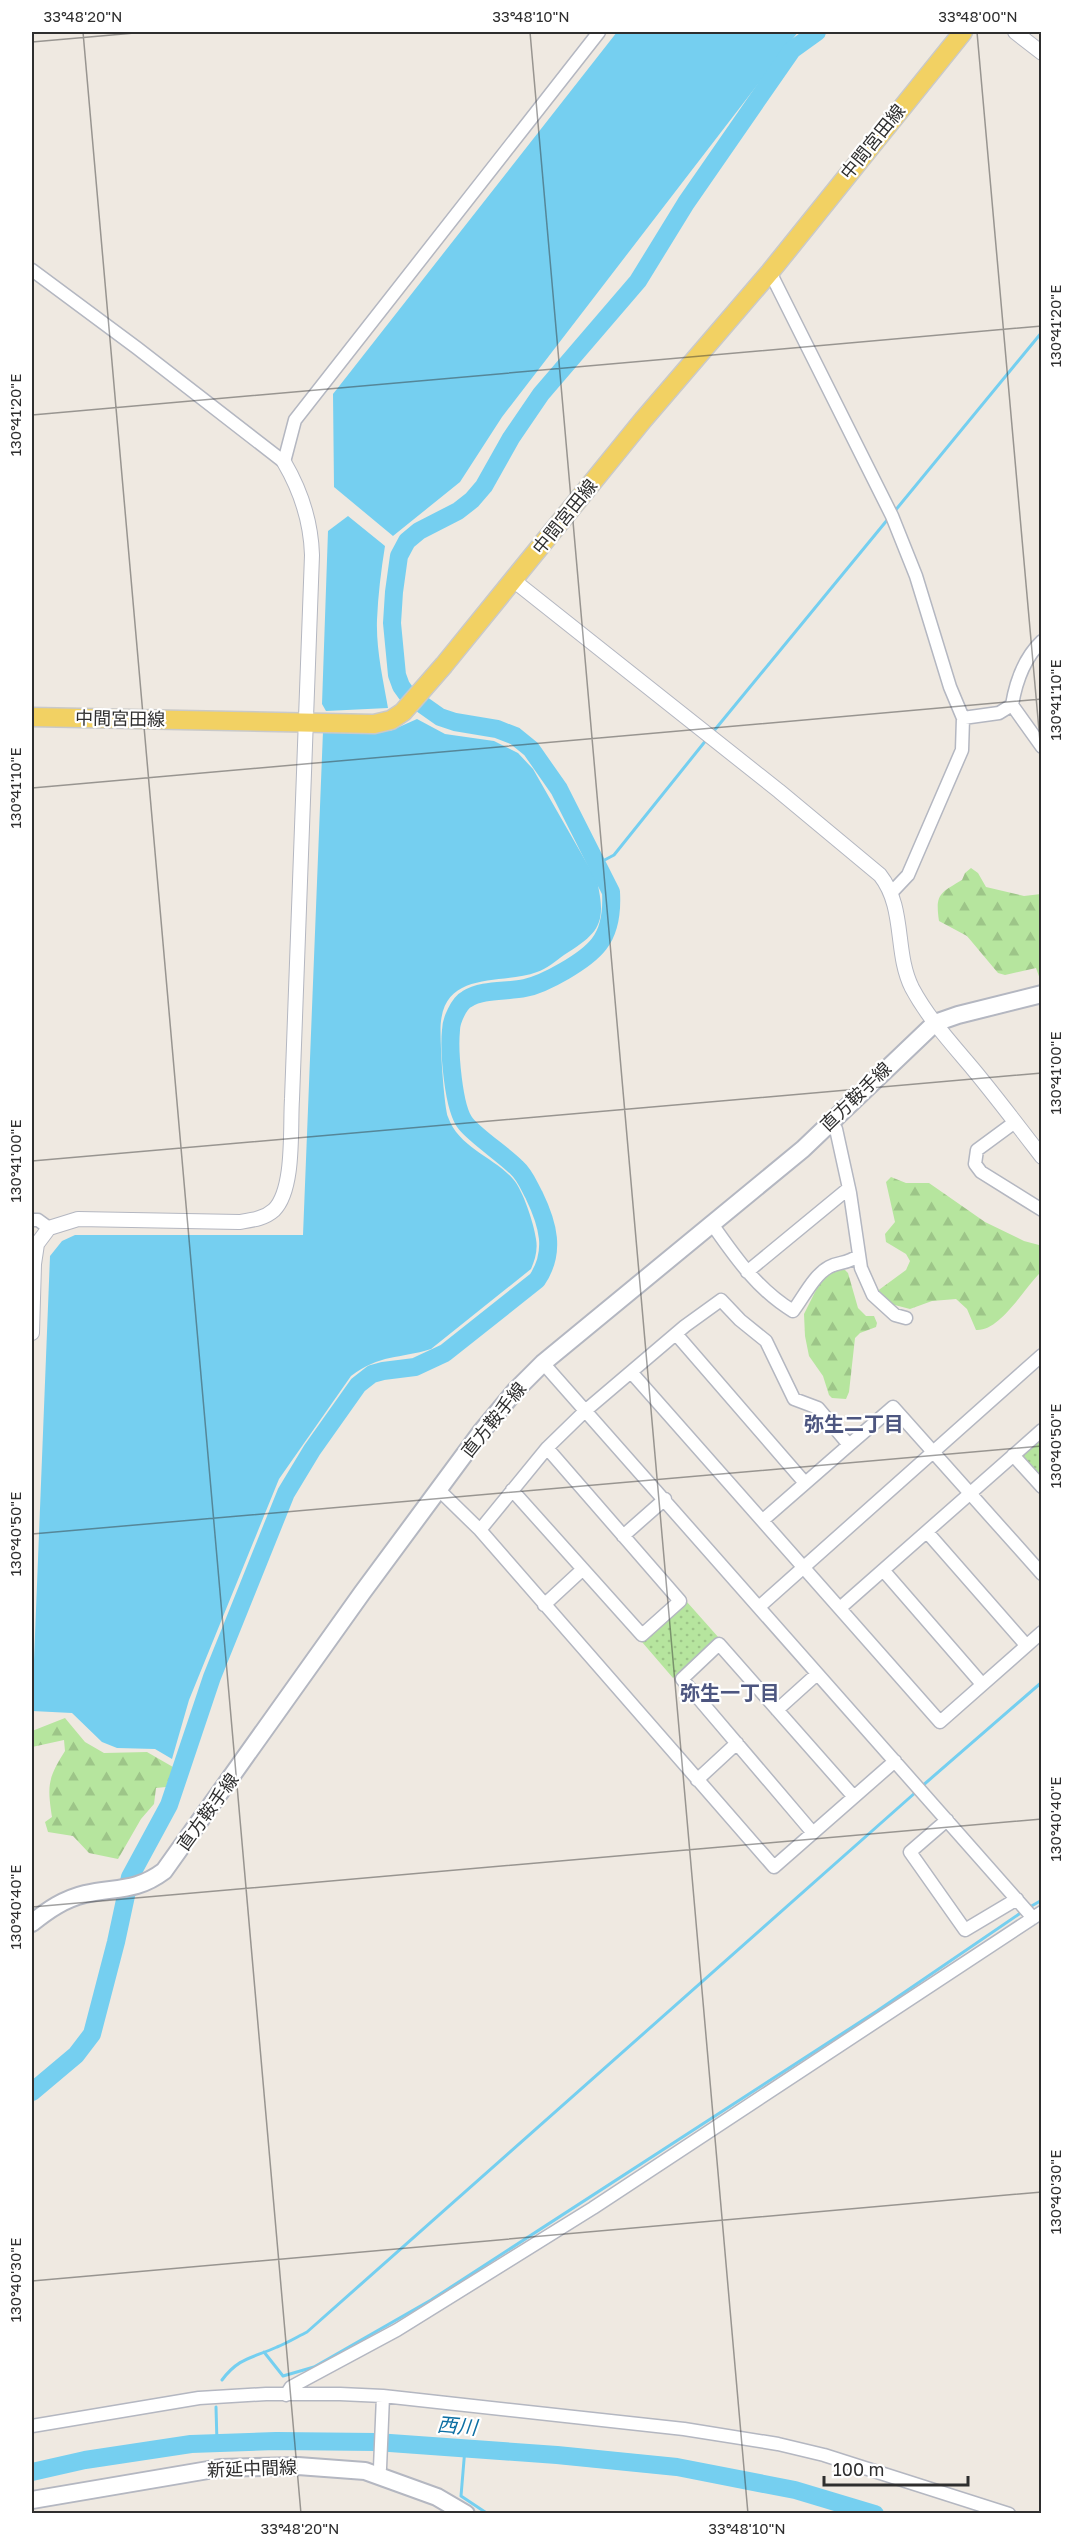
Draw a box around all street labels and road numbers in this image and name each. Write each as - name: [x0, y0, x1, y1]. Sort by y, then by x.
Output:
- street label: 中間宮田線: [835, 99, 909, 183]
- street label: 中間宮田線: [527, 474, 601, 558]
- street label: 中間宮田線: [75, 706, 165, 730]
- street label: 直方鞍手線: [815, 1057, 895, 1135]
- street label: 直方鞍手線: [456, 1377, 530, 1461]
- street label: 直方鞍手線: [172, 1769, 243, 1854]
- street label: 新延中間線: [207, 2455, 297, 2481]

